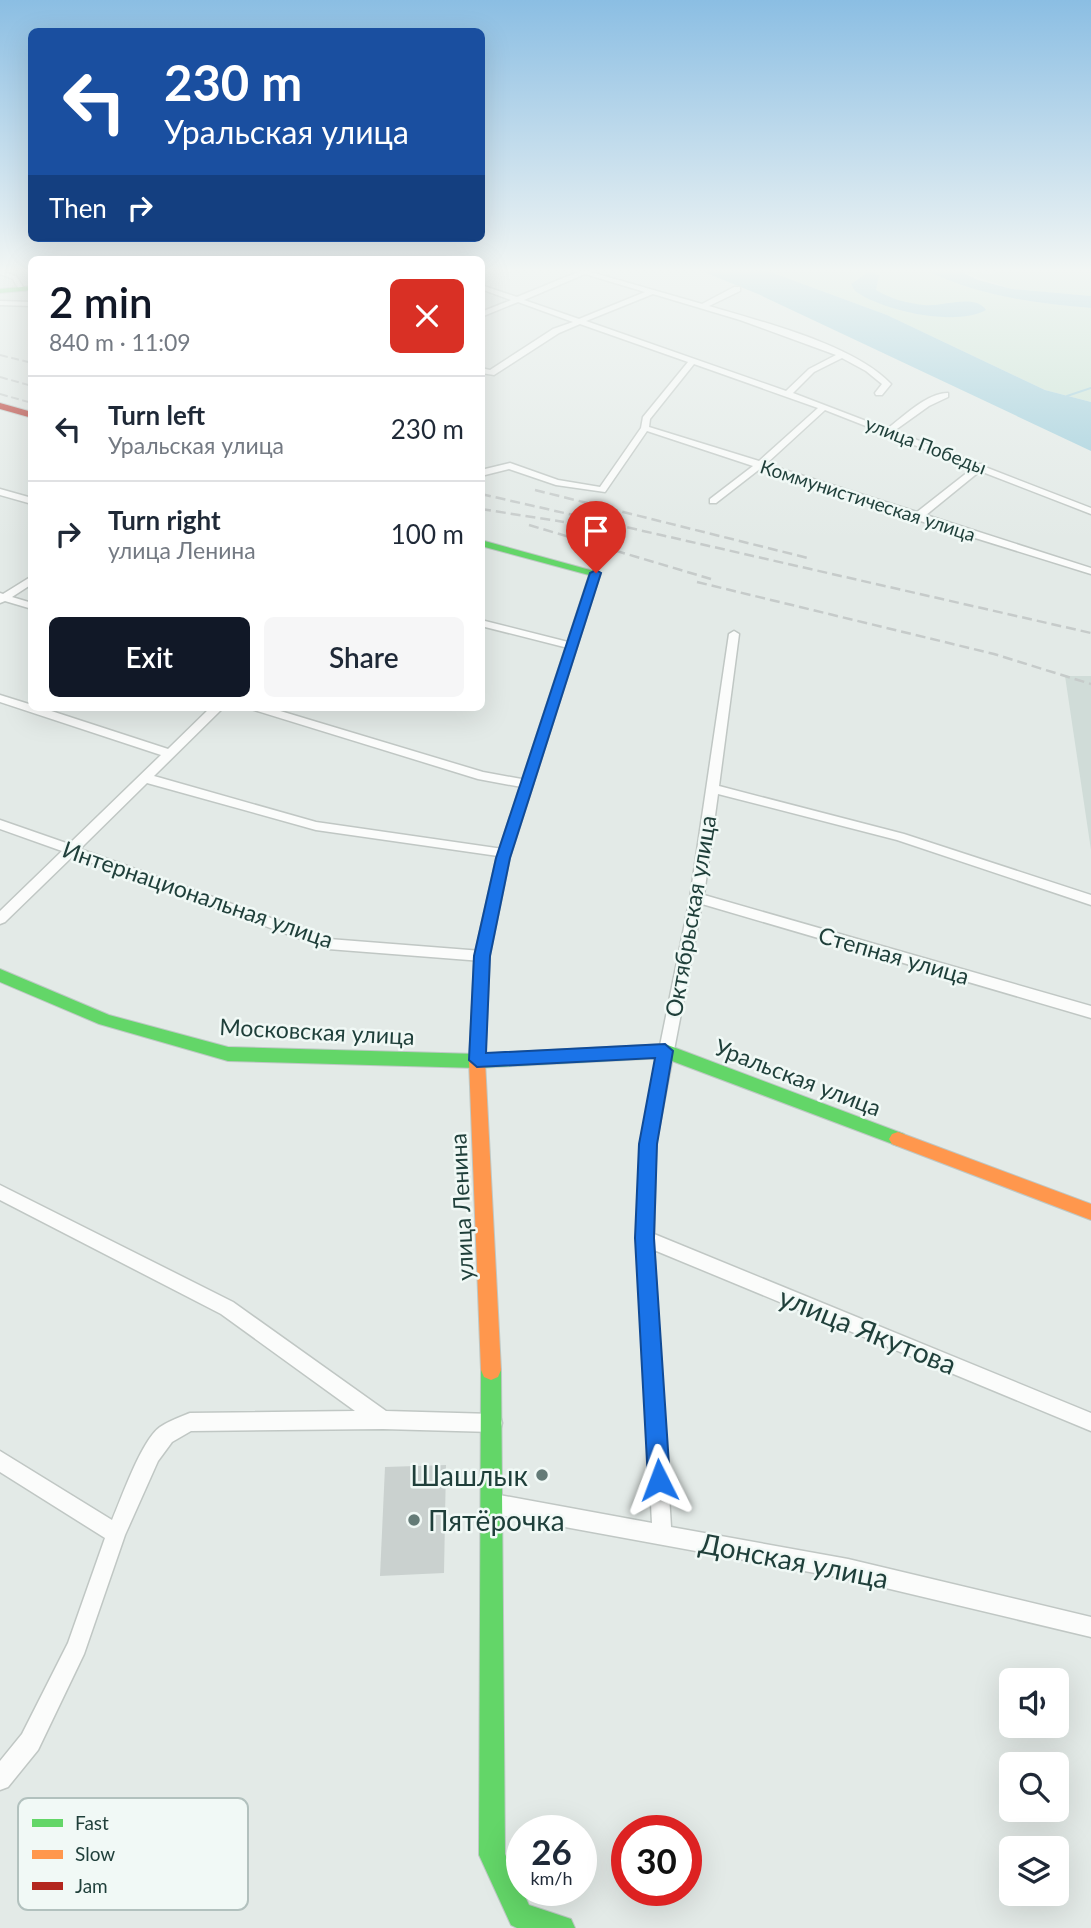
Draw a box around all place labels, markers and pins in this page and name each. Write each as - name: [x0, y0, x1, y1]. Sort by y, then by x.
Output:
- pin: [566, 501, 626, 573]
- place label: Шашлык: [410, 1458, 528, 1492]
- marker: Шашлык: [534, 1467, 550, 1483]
- place label: Пятёрочка: [428, 1503, 565, 1537]
- marker: Пятёрочка: [406, 1512, 422, 1528]

